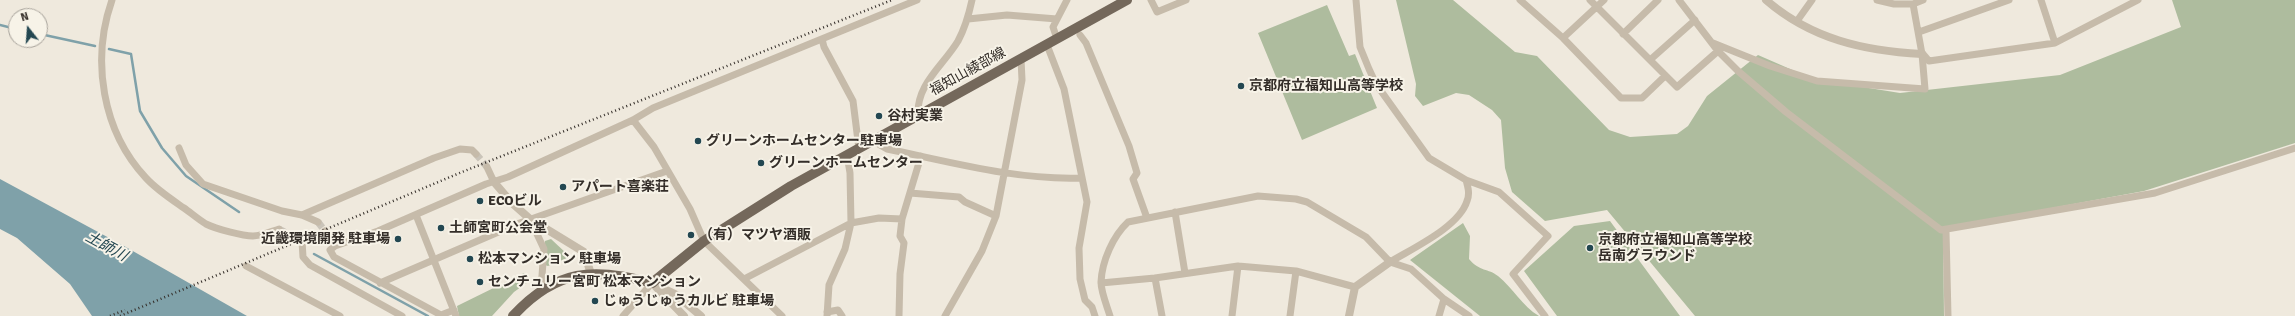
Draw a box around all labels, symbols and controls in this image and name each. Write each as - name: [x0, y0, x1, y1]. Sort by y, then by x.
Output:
- north arrow: [8, 8, 48, 48]
- text: N: [19, 10, 30, 24]
- street label: 福知山綾部線: [927, 44, 1009, 100]
- place label: 京都府立福知山高等学校: [1249, 78, 1403, 94]
- marker: 京都府立福知山高等学校: [1236, 81, 1246, 91]
- place label: 谷村実業: [887, 108, 943, 124]
- marker: 谷村実業: [874, 111, 884, 121]
- place label: グリーンホームセンター駐車場: [706, 133, 902, 149]
- marker: グリーンホームセンター駐車場: [693, 136, 703, 146]
- place label: グリーンホームセンター: [769, 155, 923, 171]
- marker: グリーンホームセンター: [756, 158, 766, 168]
- place label: アパート喜楽荘: [571, 179, 669, 195]
- marker: アパート喜楽荘: [558, 182, 568, 192]
- place label: ECOビル: [488, 193, 542, 209]
- marker: ECOビル: [475, 196, 485, 206]
- place label: 土師宮町公会堂: [449, 220, 547, 236]
- marker: 土師宮町公会堂: [436, 223, 446, 233]
- place label: （有）マツヤ酒販: [699, 227, 811, 243]
- water label: 土師川: [82, 228, 130, 266]
- marker: （有）マツヤ酒販: [686, 230, 696, 240]
- place label: 近畿環境開発 駐車場: [261, 231, 390, 247]
- place label: 京都府立福知山高等学校 岳南グラウンド: [1598, 232, 1752, 264]
- marker: 近畿環境開発 駐車場: [393, 234, 403, 244]
- marker: 京都府立福知山高等学校 岳南グラウンド: [1585, 243, 1595, 253]
- place label: 松本マンション 駐車場: [478, 251, 621, 267]
- marker: 松本マンション 駐車場: [465, 254, 475, 264]
- place label: センチュリー宮町 松本マンション: [488, 274, 701, 290]
- marker: センチュリー宮町 松本マンション: [475, 277, 485, 287]
- place label: じゅうじゅうカルビ 駐車場: [603, 293, 774, 309]
- marker: じゅうじゅうカルビ 駐車場: [590, 296, 600, 306]

